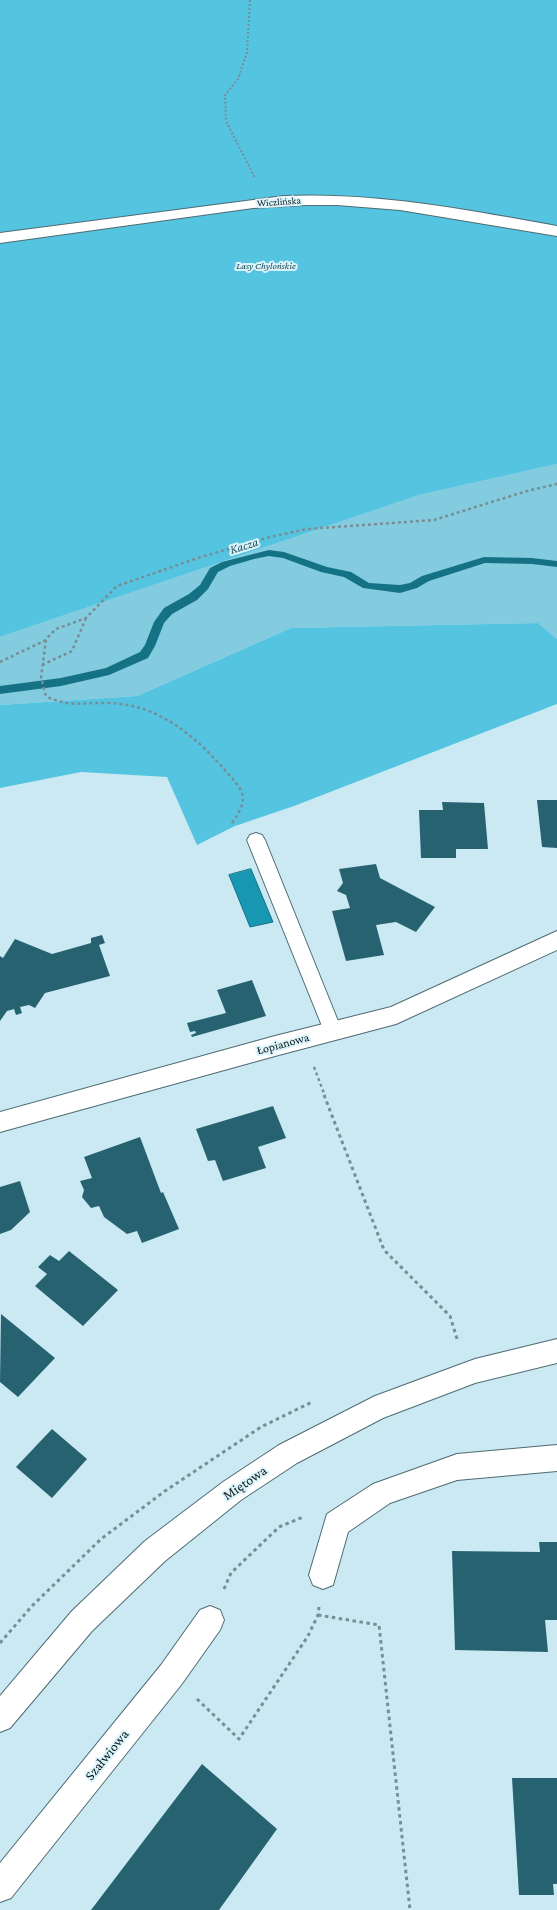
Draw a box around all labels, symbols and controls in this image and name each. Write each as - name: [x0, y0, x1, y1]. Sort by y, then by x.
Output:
- street label: Wiczlińska: [257, 194, 301, 210]
- park label: Lasy Chylońskie: [236, 260, 296, 272]
- water label: Kacza: [228, 534, 260, 558]
- street label: Łopianowa: [255, 1030, 311, 1058]
- street label: Miętowa: [220, 1462, 270, 1504]
- street label: Szałwiowa: [81, 1726, 133, 1784]

